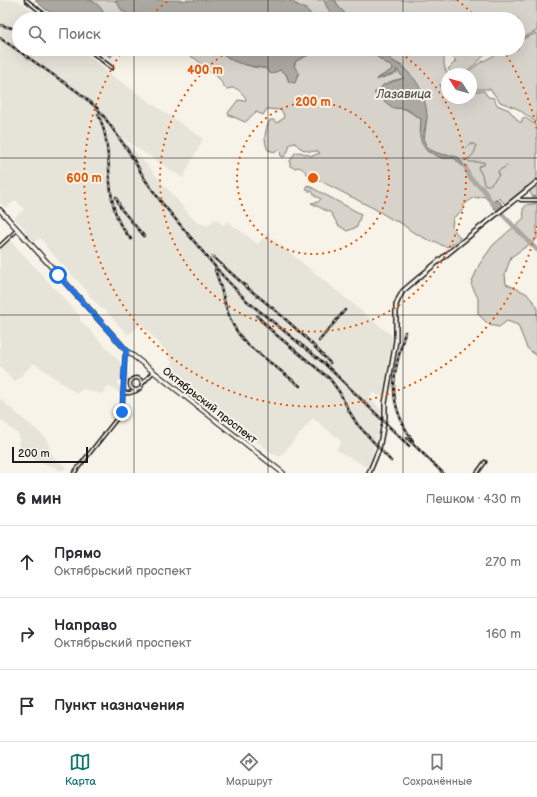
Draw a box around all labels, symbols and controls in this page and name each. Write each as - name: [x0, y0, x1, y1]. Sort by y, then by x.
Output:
- search box: [12, 12, 525, 56]
- icon: search: [26, 23, 48, 45]
- text: Поиск: [58, 25, 101, 44]
- text: 400 m: [187, 63, 223, 78]
- north arrow: [441, 68, 477, 104]
- water label: Лазавица: [376, 87, 431, 102]
- text: 200 m: [295, 95, 331, 110]
- text: 600 m: [66, 171, 102, 186]
- centre of rings: [306, 171, 320, 185]
- route start: [49, 266, 67, 284]
- street label: Октябрьский проспект: [160, 364, 260, 446]
- route end: [113, 403, 131, 421]
- scale bar: [12, 445, 88, 464]
- text: 200 m: [18, 447, 50, 460]
- text: 6 мин: [16, 489, 62, 509]
- text: Пешком · 430 m: [426, 491, 521, 507]
- text: Прямо: [54, 544, 101, 563]
- icon: ahead: [16, 551, 38, 573]
- text: 270 m: [485, 554, 521, 570]
- text: Октябрьский проспект: [54, 563, 192, 579]
- text: Направо: [54, 616, 117, 635]
- icon: right: [16, 623, 38, 645]
- text: 160 m: [486, 626, 521, 642]
- text: Октябрьский проспект: [54, 635, 192, 651]
- icon: arrive: [16, 695, 38, 717]
- text: Пункт назначения: [54, 696, 185, 715]
- tab: Карта: [65, 751, 96, 788]
- tab: Маршрут: [226, 751, 273, 788]
- tab: Сохранённые: [403, 751, 472, 788]

